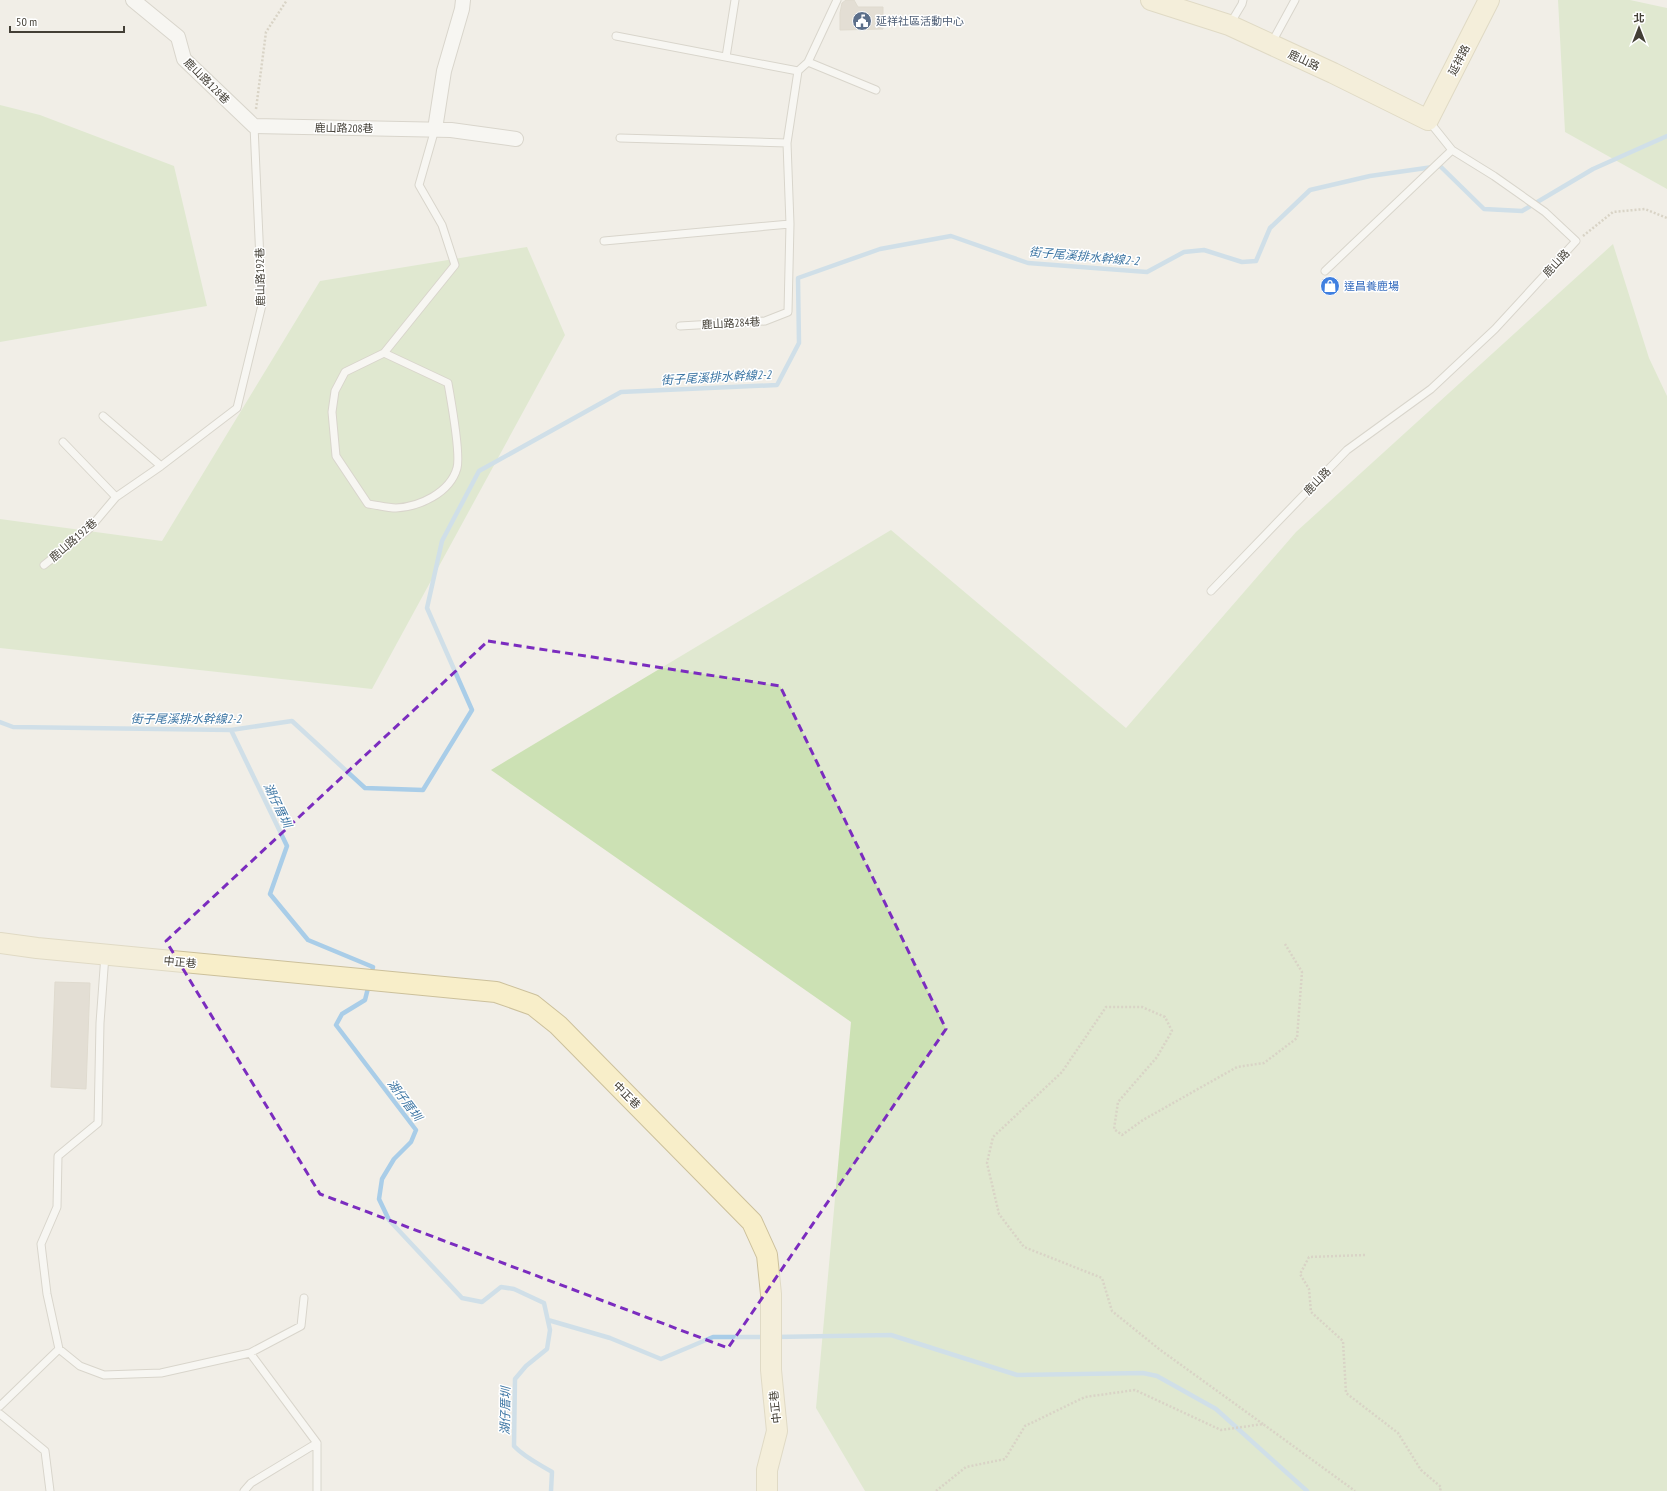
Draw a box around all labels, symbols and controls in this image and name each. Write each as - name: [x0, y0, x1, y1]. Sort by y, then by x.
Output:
- scale bar: [10, 8, 124, 34]
- north arrow: [1619, 8, 1659, 48]
- public building icon: 延祥社區活動中心: [851, 10, 873, 32]
- text: 北: [1634, 11, 1645, 25]
- text: 50 m: [16, 14, 37, 29]
- place label: 延祥社區活動中心: [876, 14, 964, 28]
- street label: 延祥路: [1445, 42, 1473, 78]
- street label: 鹿山路: [1286, 47, 1322, 73]
- street label: 鹿山路128巷: [181, 55, 233, 107]
- street label: 鹿山路208巷: [314, 120, 374, 136]
- water label: 街子尾溪排水幹線2-2: [1028, 244, 1141, 268]
- street label: 鹿山路: [1540, 246, 1572, 280]
- street label: 鹿山路192巷: [252, 247, 268, 307]
- shop icon: 達昌養鹿場: [1319, 275, 1341, 297]
- place label: 達昌養鹿場: [1344, 279, 1399, 293]
- street label: 鹿山路284巷: [701, 314, 761, 332]
- water label: 街子尾溪排水幹線2-2: [661, 367, 773, 387]
- street label: 鹿山路: [1301, 464, 1333, 498]
- street label: 鹿山路192巷: [46, 515, 100, 565]
- water label: 街子尾溪排水幹線2-2: [131, 711, 243, 726]
- water label: 湖仔厝圳: [261, 780, 296, 832]
- street label: 中正巷: [163, 954, 197, 970]
- water label: 湖仔厝圳: [385, 1076, 427, 1125]
- street label: 中正巷: [610, 1078, 644, 1112]
- water label: 湖仔厝圳: [497, 1385, 513, 1435]
- street label: 中正巷: [766, 1390, 784, 1424]

